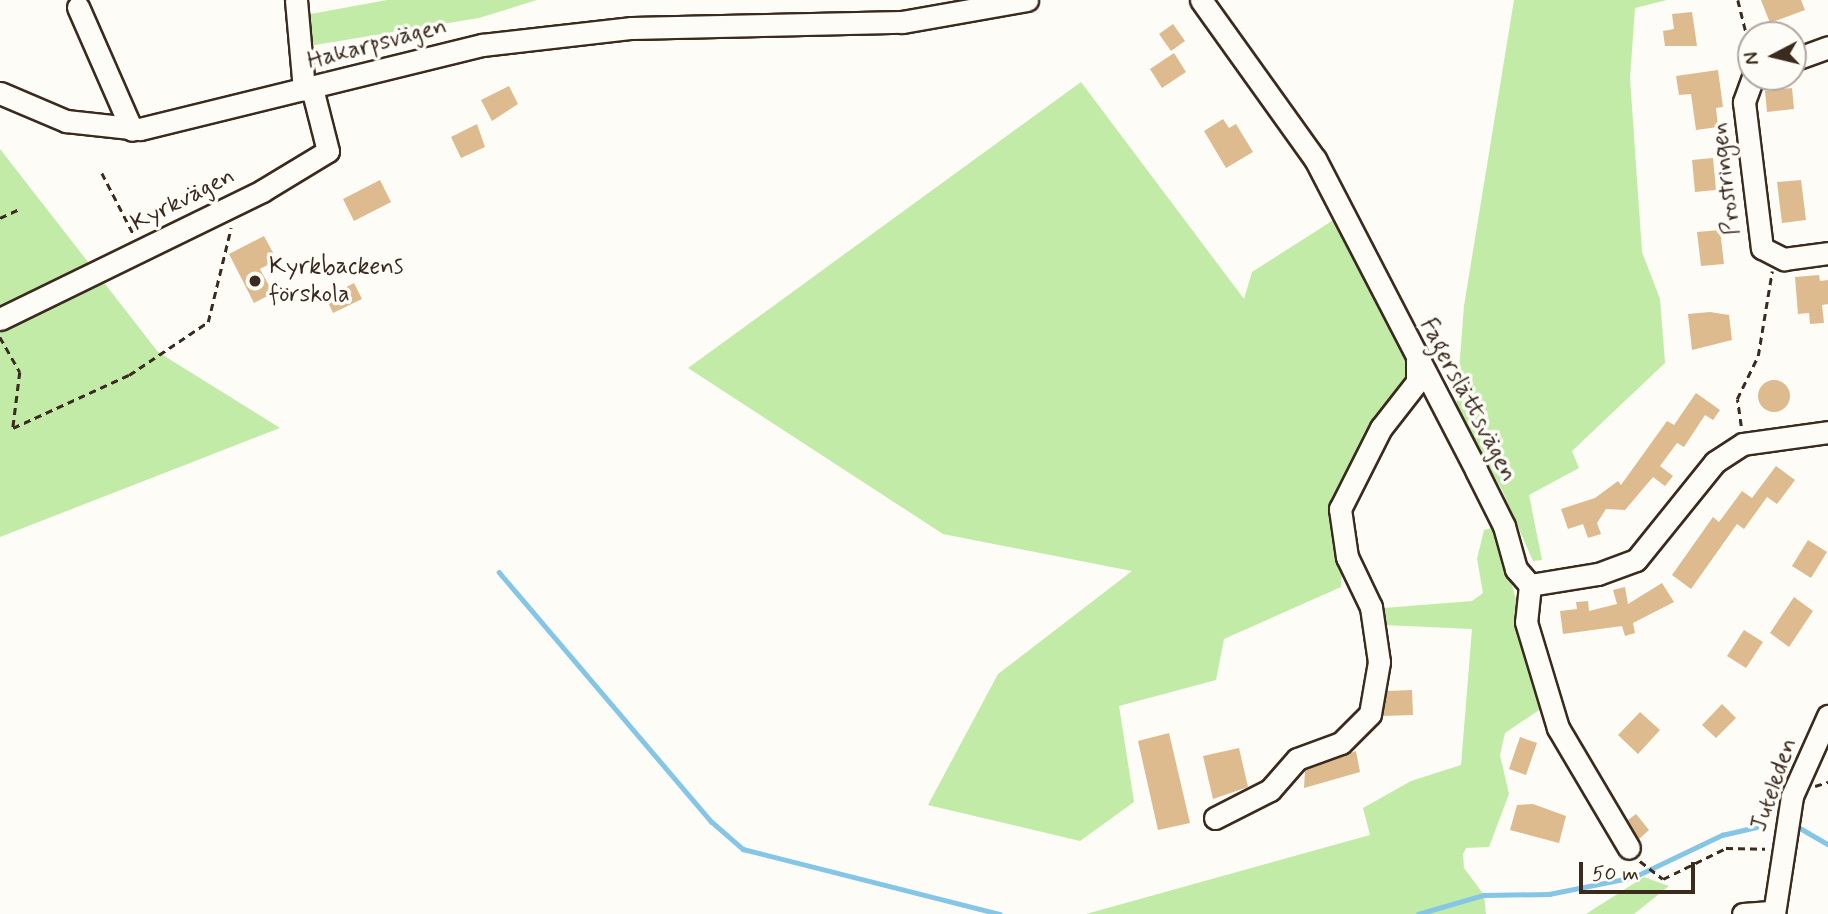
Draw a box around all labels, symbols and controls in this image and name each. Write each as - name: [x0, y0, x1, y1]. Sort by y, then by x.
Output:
- street label: Hakarpsvägen: [304, 12, 450, 76]
- north arrow: [1737, 21, 1807, 91]
- text: N: [1739, 51, 1766, 66]
- street label: Prostringen: [1705, 121, 1747, 237]
- street label: Kyrkvägen: [126, 162, 240, 238]
- place label: Kyrkbackens förskola: [269, 253, 403, 309]
- marker: Kyrkbackens förskola: [247, 273, 263, 289]
- street label: Fagerslättsvägen: [1413, 314, 1523, 486]
- street label: Juteleden: [1745, 735, 1803, 835]
- scale bar: [1583, 848, 1699, 892]
- text: 50 m: [1592, 860, 1639, 888]

